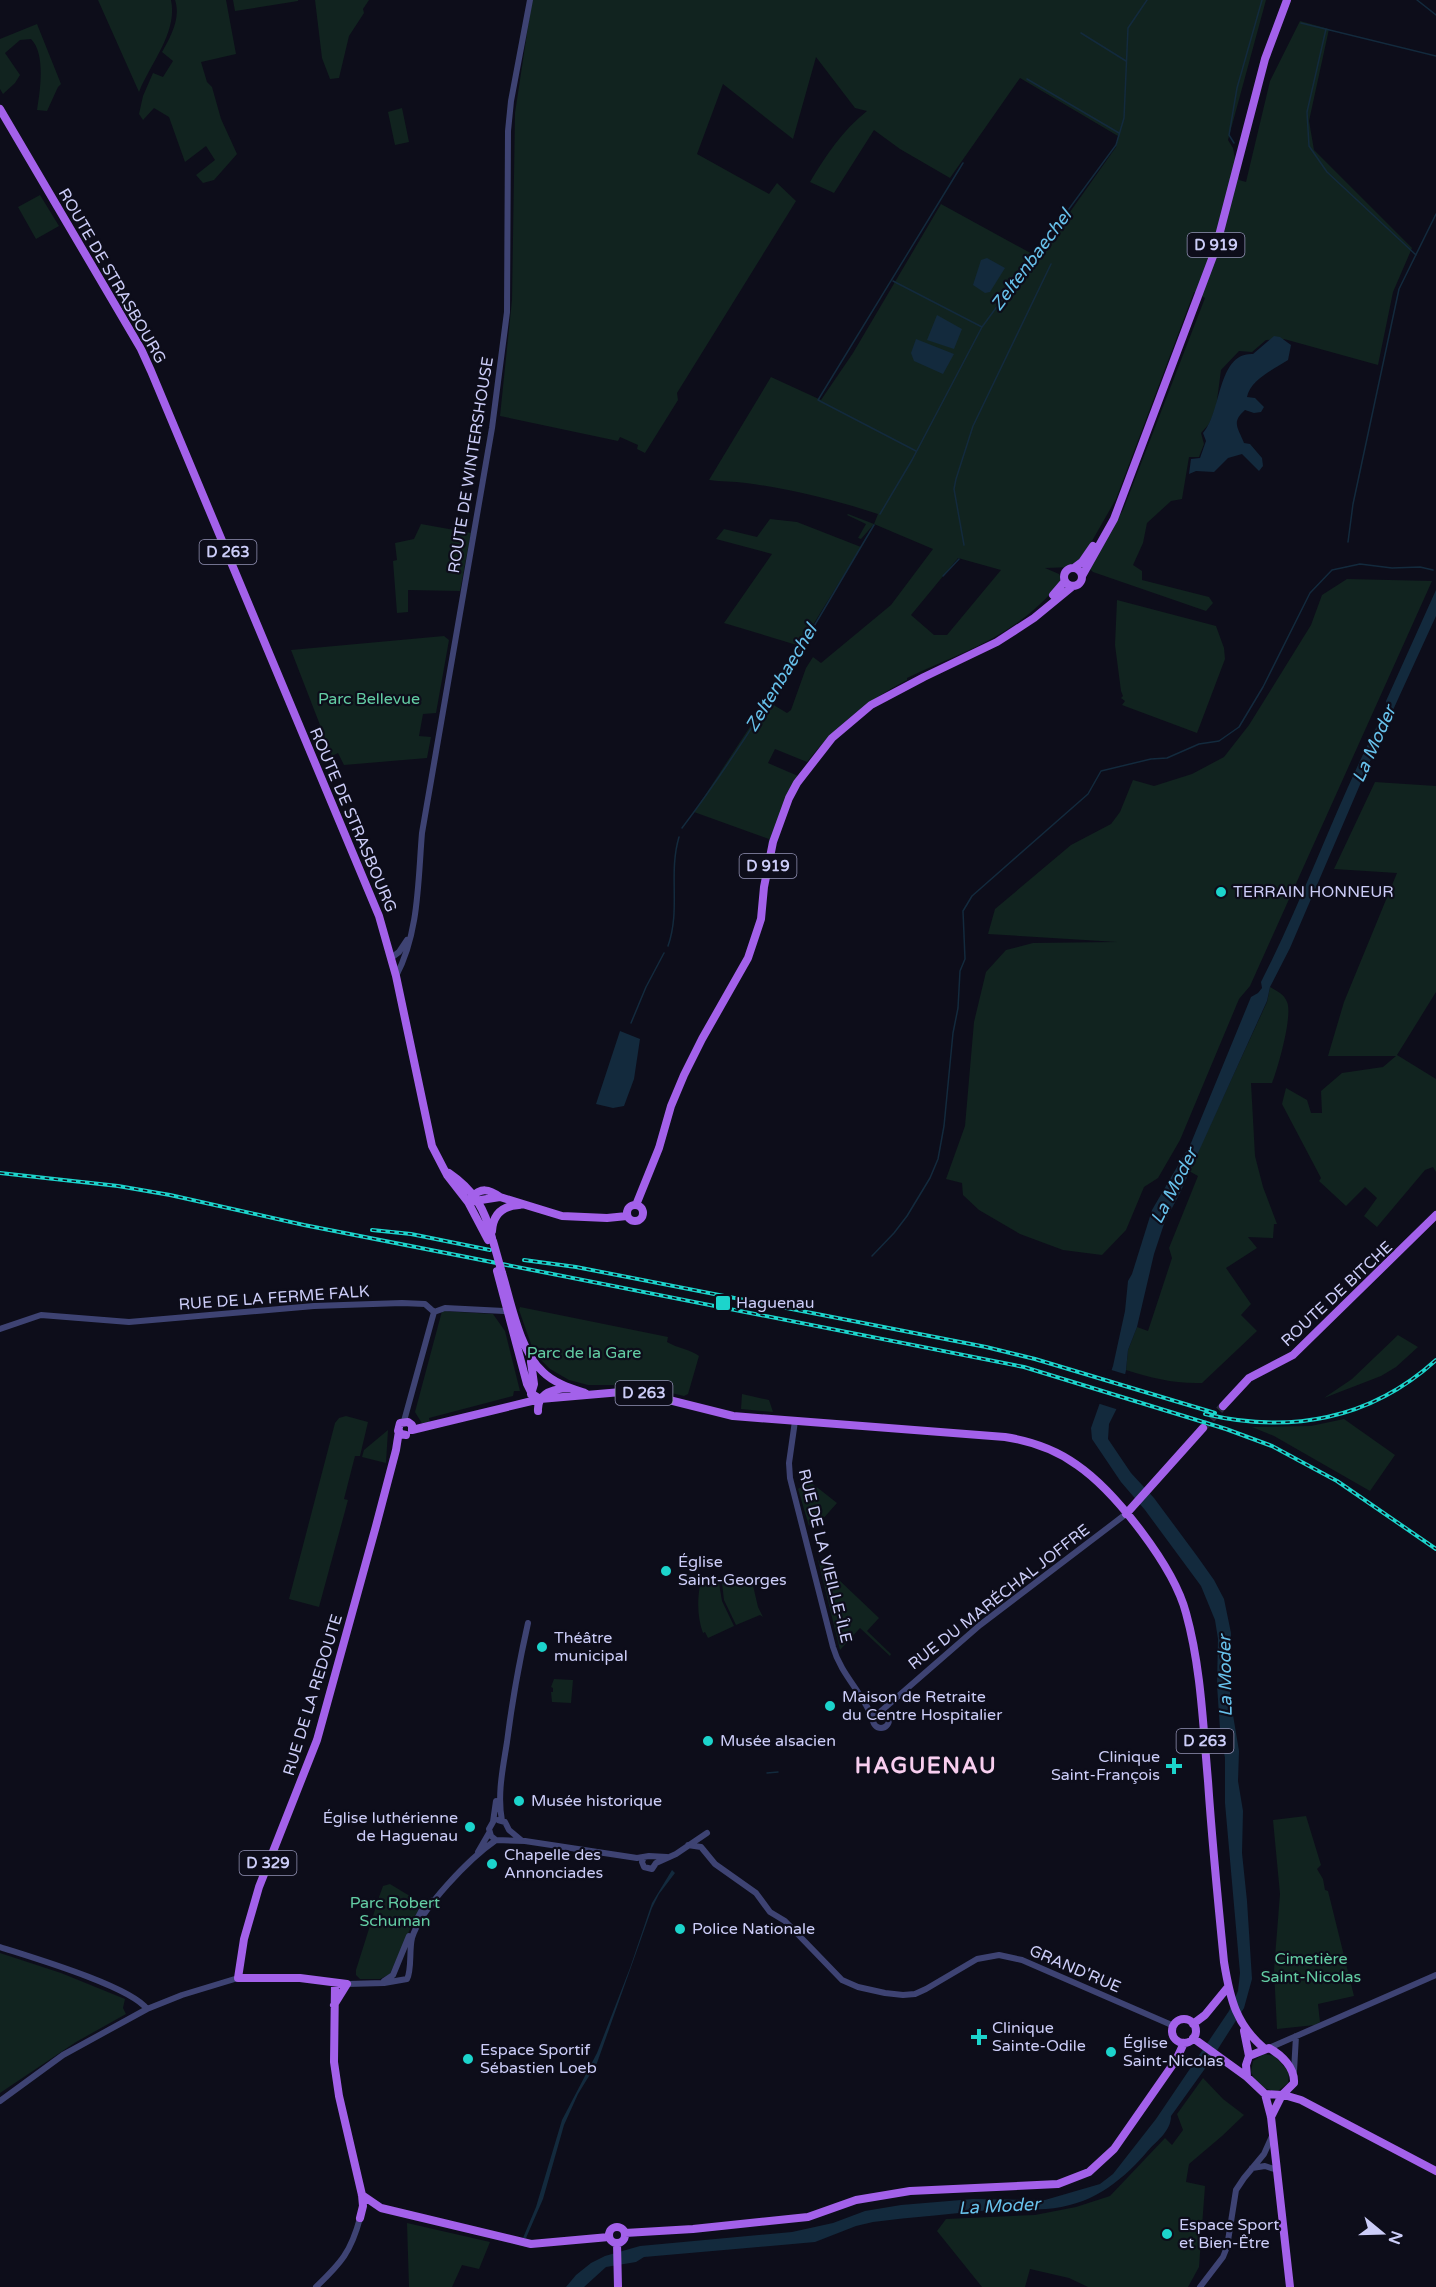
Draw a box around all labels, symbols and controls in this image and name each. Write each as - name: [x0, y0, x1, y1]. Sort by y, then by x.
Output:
- street label: ROUTE DE STRASBOURG: [54, 185, 170, 367]
- water label: Zeltenbaechel: [986, 203, 1078, 315]
- road number: D 919: [1188, 233, 1244, 257]
- street label: ROUTE DE WINTERSHOUSE: [444, 355, 498, 575]
- road number: D 263: [200, 540, 256, 564]
- water label: Zeltenbaechel: [740, 618, 823, 736]
- park label: Parc Bellevue: [318, 689, 420, 709]
- water label: La Moder: [1347, 700, 1402, 786]
- street label: ROUTE DE STRASBOURG: [305, 725, 401, 915]
- road number: D 919: [740, 854, 796, 878]
- place label: TERRAIN HONNEUR: [1233, 882, 1394, 902]
- marker: TERRAIN HONNEUR: [1214, 885, 1228, 899]
- water label: La Moder: [1146, 1143, 1203, 1227]
- street label: ROUTE DE BITCHE: [1277, 1237, 1397, 1351]
- street label: RUE DE LA FERME FALK: [178, 1281, 370, 1315]
- place label: Haguenau: [736, 1293, 814, 1313]
- marker: Haguenau: [714, 1294, 732, 1312]
- park label: Parc de la Gare: [527, 1343, 641, 1363]
- road number: D 263: [616, 1381, 672, 1405]
- street label: RUE DE LA VIEILLE-ÎLE: [794, 1467, 856, 1645]
- street label: RUE DU MARÉCHAL JOFFRE: [904, 1520, 1094, 1674]
- place label: Église Saint-Georges: [678, 1552, 787, 1590]
- marker: Église Saint-Georges: [659, 1564, 673, 1578]
- street label: RUE DE LA REDOUTE: [279, 1612, 347, 1778]
- place label: Théâtre municipal: [554, 1628, 628, 1666]
- water label: La Moder: [1213, 1633, 1237, 1717]
- marker: Théâtre municipal: [535, 1640, 549, 1654]
- place label: Maison de Retraite du Centre Hospitalier: [842, 1687, 1003, 1725]
- marker: Maison de Retraite du Centre Hospitalier: [823, 1699, 837, 1713]
- road number: D 263: [1176, 1729, 1234, 1753]
- place label: Musée alsacien: [720, 1731, 836, 1751]
- marker: Musée alsacien: [701, 1734, 715, 1748]
- place label: Clinique Saint-François: [1051, 1747, 1160, 1785]
- district label: HAGUENAU: [855, 1753, 997, 1779]
- marker: Clinique Saint-François: [1165, 1757, 1183, 1775]
- place label: Musée historique: [531, 1791, 662, 1811]
- marker: Musée historique: [512, 1794, 526, 1808]
- place label: Église luthérienne de Haguenau: [323, 1808, 458, 1846]
- marker: Église luthérienne de Haguenau: [463, 1820, 477, 1834]
- place label: Chapelle des Annonciades: [504, 1845, 603, 1883]
- road number: D 329: [240, 1851, 296, 1875]
- marker: Chapelle des Annonciades: [485, 1857, 499, 1871]
- park label: Parc Robert Schuman: [350, 1893, 440, 1931]
- place label: Police Nationale: [692, 1919, 815, 1939]
- marker: Police Nationale: [673, 1922, 687, 1936]
- street label: GRAND'RUE: [1026, 1941, 1124, 1997]
- park label: Cimetière Saint-Nicolas: [1261, 1949, 1361, 1987]
- place label: Clinique Sainte-Odile: [992, 2018, 1086, 2056]
- marker: Clinique Sainte-Odile: [970, 2028, 988, 2046]
- place label: Église Saint-Nicolas: [1123, 2033, 1224, 2071]
- place label: Espace Sportif Sébastien Loeb: [480, 2040, 597, 2078]
- marker: Église Saint-Nicolas: [1104, 2045, 1118, 2059]
- marker: Espace Sportif Sébastien Loeb: [461, 2052, 475, 2066]
- water label: La Moder: [958, 2193, 1042, 2219]
- north arrow: [1352, 2203, 1412, 2263]
- place label: Espace Sport et Bien-Être: [1179, 2215, 1279, 2253]
- marker: Espace Sport et Bien-Être: [1160, 2227, 1174, 2241]
- text: N: [1384, 2228, 1407, 2247]

